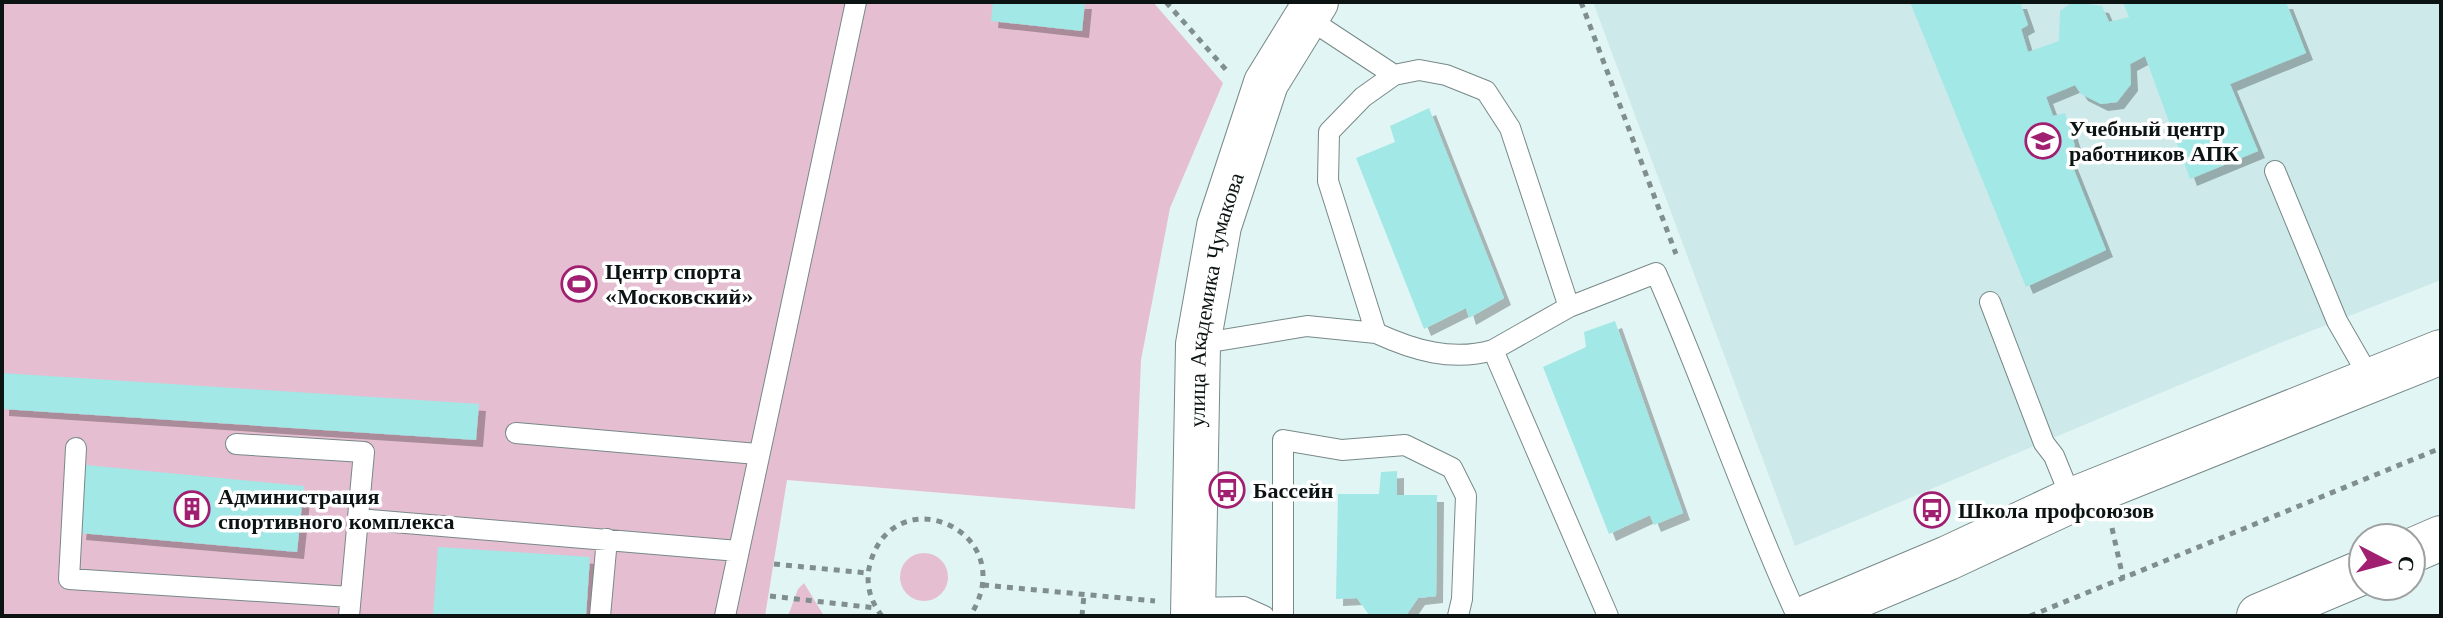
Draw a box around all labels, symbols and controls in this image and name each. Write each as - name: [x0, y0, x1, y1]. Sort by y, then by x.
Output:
- place label: Учебный центр работников АПК: [2069, 115, 2239, 167]
- school or university icon: Учебный центр работников АПК: [2024, 122, 2062, 160]
- street label: улица Академика Чумакова: [1183, 169, 1249, 428]
- place label: Центр спорта «Московский»: [605, 258, 753, 310]
- sports icon: Центр спорта «Московский»: [560, 265, 598, 303]
- bus stop icon: Бассейн: [1208, 471, 1246, 509]
- place label: Бассейн: [1253, 477, 1334, 504]
- place label: Администрация спортивного комплекса: [218, 483, 455, 535]
- building icon: Администрация спортивного комплекса: [173, 490, 211, 528]
- bus stop icon: Школа профсоюзов: [1913, 491, 1951, 529]
- place label: Школа профсоюзов: [1958, 497, 2154, 524]
- north arrow: [2347, 522, 2427, 602]
- text: С: [2392, 555, 2421, 573]

